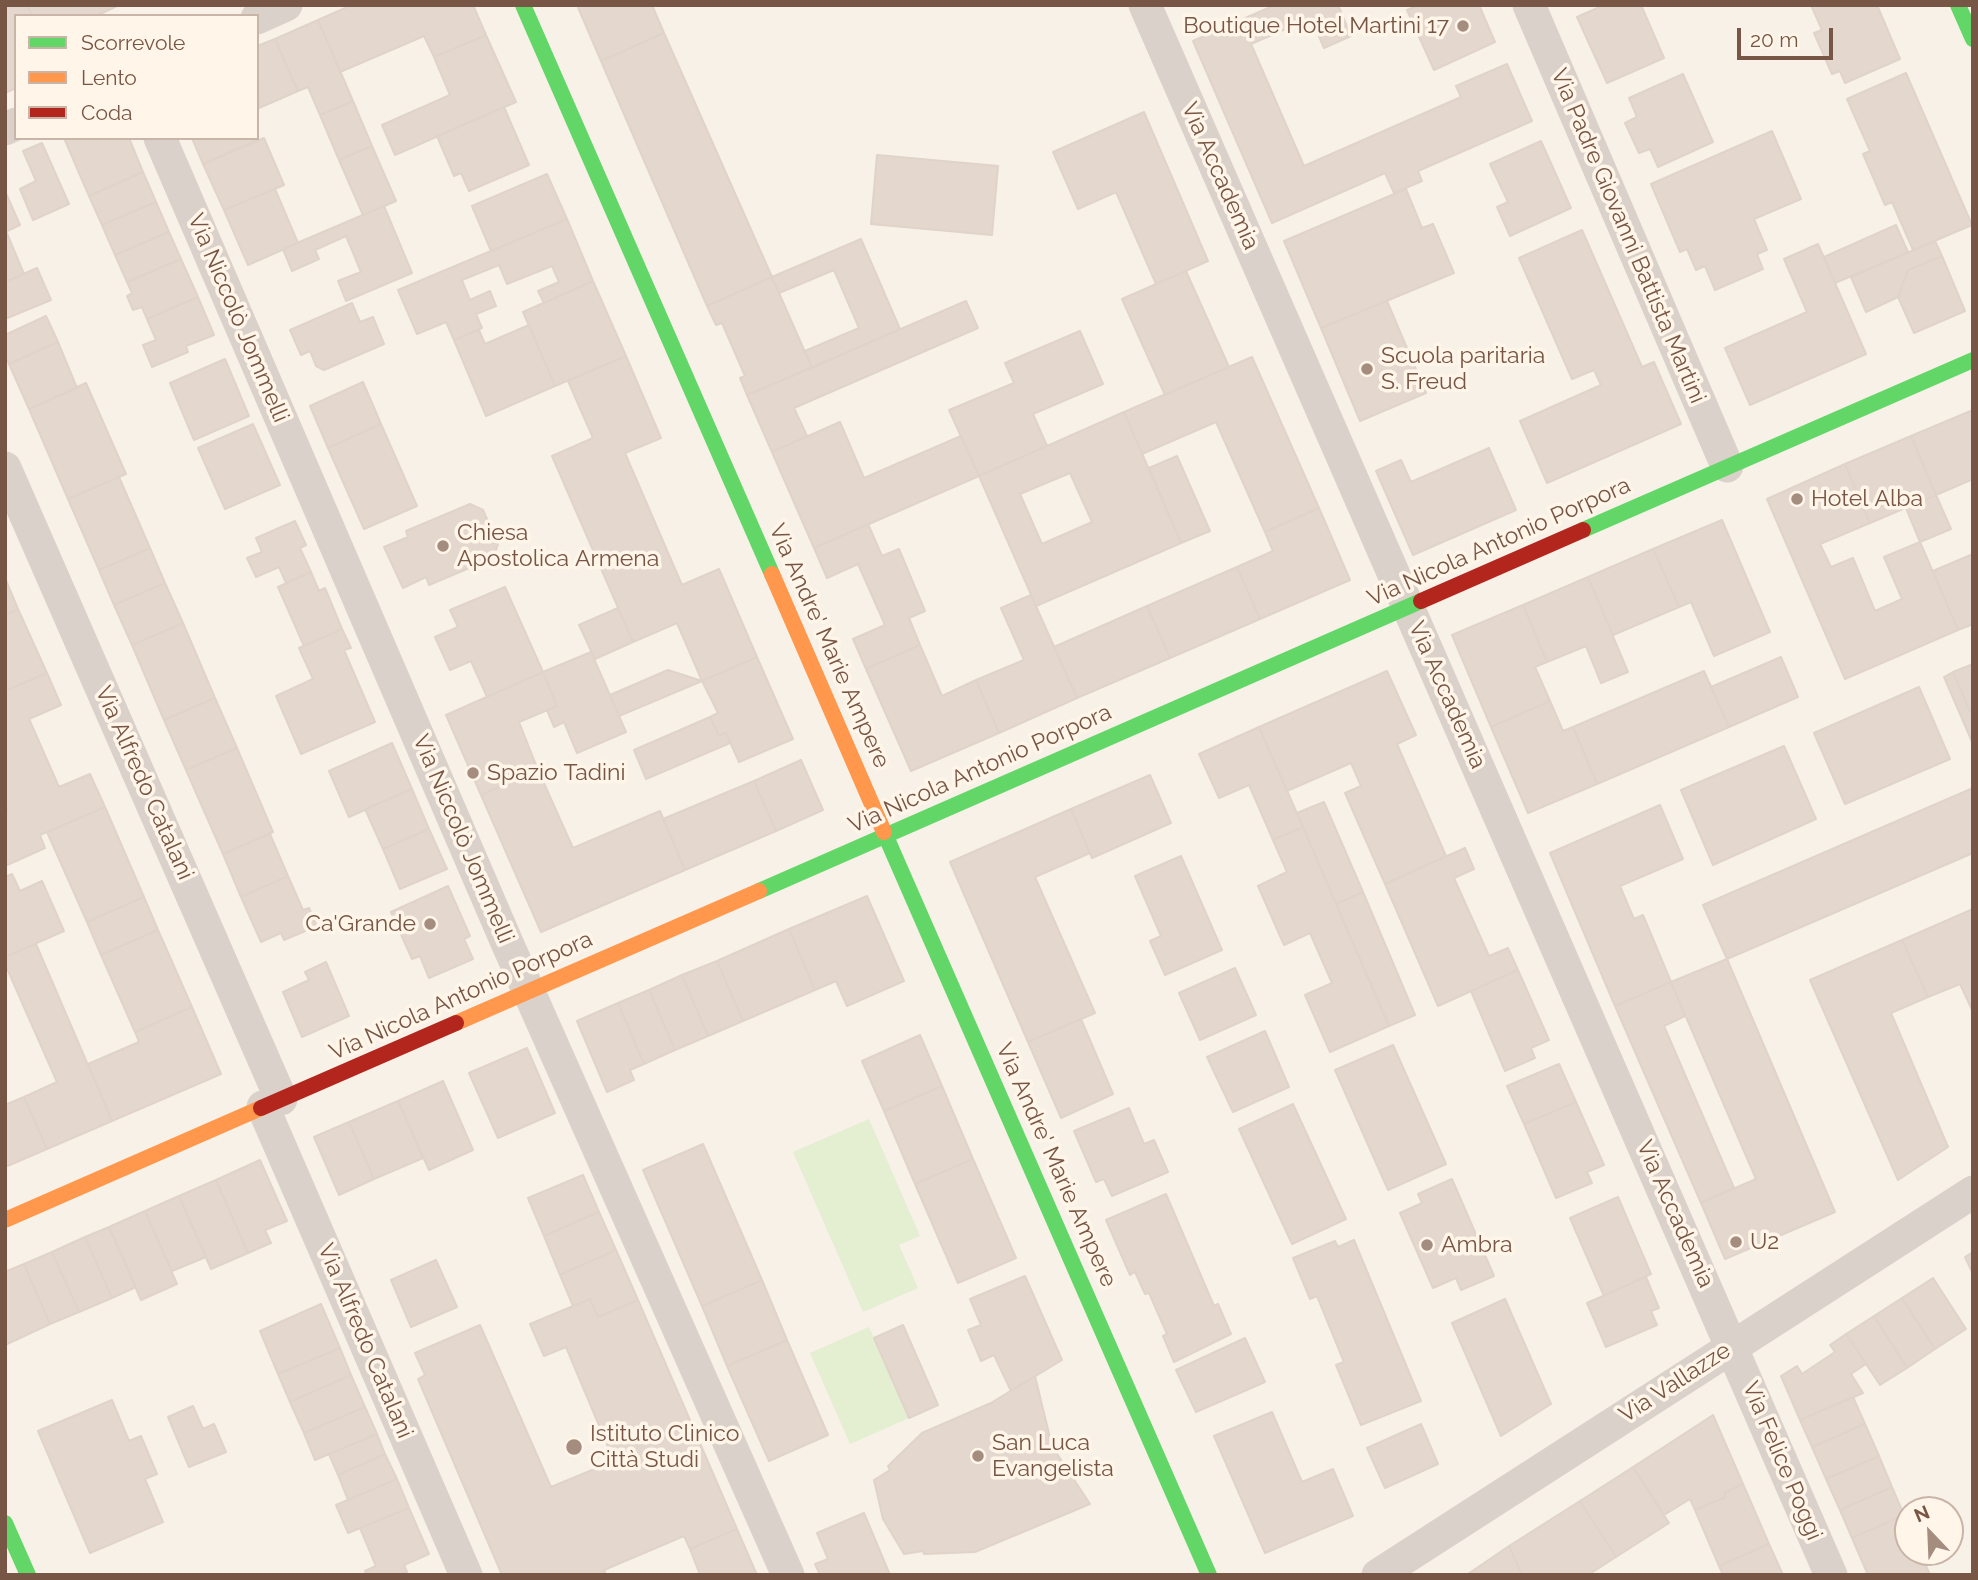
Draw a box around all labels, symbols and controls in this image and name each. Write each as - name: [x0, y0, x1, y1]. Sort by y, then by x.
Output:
- place label: Boutique Hotel Martini 17: [1183, 12, 1449, 40]
- legend: [14, 14, 259, 140]
- scale bar: [1740, 14, 1836, 58]
- marker: Boutique Hotel Martini 17: [1455, 18, 1471, 34]
- text: 20 m: [1750, 27, 1798, 52]
- text: Scorrevole: [81, 30, 185, 55]
- street label: Via Padre Giovanni Battista Martini: [1545, 64, 1711, 408]
- text: Lento: [81, 65, 137, 90]
- street label: Via Accademia: [1175, 98, 1265, 254]
- text: Coda: [81, 100, 132, 125]
- street label: Via Niccolò Jommelli: [182, 209, 294, 427]
- place label: Scuola paritaria S. Freud: [1381, 342, 1545, 396]
- marker: Scuola paritaria S. Freud: [1359, 361, 1375, 377]
- street label: Via Nicola Antonio Porpora: [1363, 471, 1635, 613]
- place label: Hotel Alba: [1811, 485, 1923, 513]
- marker: Hotel Alba: [1789, 491, 1805, 507]
- place label: Chiesa Apostolica Armena: [457, 519, 659, 573]
- street label: Via Andre' Marie Ampere: [763, 520, 895, 772]
- marker: Chiesa Apostolica Armena: [435, 538, 451, 554]
- street label: Via Accademia: [1402, 617, 1492, 773]
- street label: Via Alfredo Catalani: [89, 682, 199, 884]
- street label: Via Nicola Antonio Porpora: [844, 698, 1116, 840]
- street label: Via Niccolò Jommelli: [407, 730, 519, 948]
- place label: Spazio Tadini: [487, 759, 625, 787]
- marker: Spazio Tadini: [465, 765, 481, 781]
- place label: Ca'Grande: [305, 910, 416, 938]
- marker: Ca'Grande: [422, 916, 438, 932]
- street label: Via Nicola Antonio Porpora: [325, 925, 597, 1067]
- street label: Via Andre' Marie Ampere: [990, 1039, 1122, 1291]
- street label: Via Accademia: [1630, 1136, 1720, 1292]
- place label: U2: [1750, 1228, 1779, 1256]
- place label: Ambra: [1441, 1231, 1512, 1259]
- marker: U2: [1728, 1234, 1744, 1250]
- marker: Ambra: [1419, 1237, 1435, 1253]
- street label: Via Alfredo Catalani: [311, 1239, 419, 1443]
- street label: Via Vallazze: [1614, 1337, 1736, 1429]
- street label: Via Felice Poggi: [1736, 1378, 1828, 1544]
- place label: Istituto Clinico Città Studi: [590, 1420, 740, 1474]
- place label: San Luca Evangelista: [992, 1429, 1114, 1483]
- marker: Istituto Clinico Città Studi: [564, 1437, 584, 1457]
- marker: San Luca Evangelista: [970, 1448, 986, 1464]
- north arrow: [1894, 1496, 1964, 1566]
- text: N: [1911, 1501, 1933, 1526]

